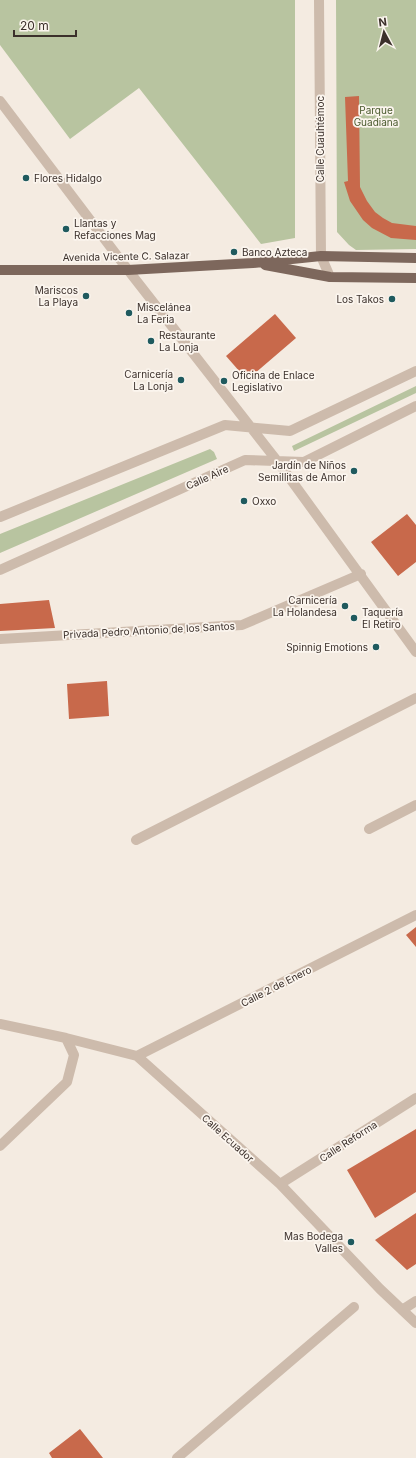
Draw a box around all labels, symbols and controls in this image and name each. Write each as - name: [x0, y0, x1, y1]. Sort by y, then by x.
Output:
- scale bar: [14, 12, 76, 38]
- north arrow: [364, 12, 404, 52]
- text: N: [378, 15, 388, 30]
- text: 20 m: [20, 18, 49, 33]
- street label: Calle Cuauhtémoc: [314, 95, 326, 182]
- park label: Parque Guadiana: [354, 104, 398, 128]
- place label: Flores Hidalgo: [34, 172, 102, 184]
- marker: Flores Hidalgo: [21, 173, 31, 183]
- place label: Llantas y Refacciones Mag: [74, 217, 156, 241]
- marker: Llantas y Refacciones Mag: [61, 224, 71, 234]
- place label: Banco Azteca: [242, 246, 307, 258]
- marker: Banco Azteca: [229, 247, 239, 257]
- street label: Avenida Vicente C. Salazar: [62, 249, 190, 263]
- place label: Mariscos La Playa: [35, 284, 78, 308]
- marker: Mariscos La Playa: [81, 291, 91, 301]
- place label: Los Takos: [336, 293, 384, 305]
- marker: Los Takos: [387, 294, 397, 304]
- place label: Miscelánea La Feria: [137, 301, 191, 325]
- marker: Miscelánea La Feria: [124, 308, 134, 318]
- place label: Restaurante La Lonja: [159, 329, 216, 353]
- marker: Restaurante La Lonja: [146, 336, 156, 346]
- place label: Carnicería La Lonja: [124, 368, 173, 392]
- place label: Oficina de Enlace Legislativo: [232, 369, 315, 393]
- marker: Carnicería La Lonja: [176, 375, 186, 385]
- marker: Oficina de Enlace Legislativo: [219, 376, 229, 386]
- place label: Jardín de Niños Semillitas de Amor: [258, 459, 346, 483]
- street label: Calle Aire: [184, 462, 230, 492]
- marker: Jardín de Niños Semillitas de Amor: [349, 466, 359, 476]
- place label: Oxxo: [252, 495, 276, 507]
- marker: Oxxo: [239, 496, 249, 506]
- place label: Carnicería La Holandesa: [273, 594, 337, 618]
- marker: Carnicería La Holandesa: [340, 601, 350, 611]
- place label: Taquería El Retiro: [362, 606, 403, 630]
- marker: Taquería El Retiro: [349, 613, 359, 623]
- street label: Privada Pedro Antonio de los Santos: [63, 620, 235, 640]
- place label: Spinnig Emotions: [286, 641, 368, 653]
- marker: Spinnig Emotions: [371, 642, 381, 652]
- street label: Calle 2 de Enero: [239, 963, 313, 1009]
- street label: Calle Ecuador: [200, 1112, 257, 1165]
- street label: Calle Reforma: [317, 1118, 379, 1164]
- place label: Mas Bodega Valles: [284, 1230, 343, 1254]
- marker: Mas Bodega Valles: [346, 1237, 356, 1247]

